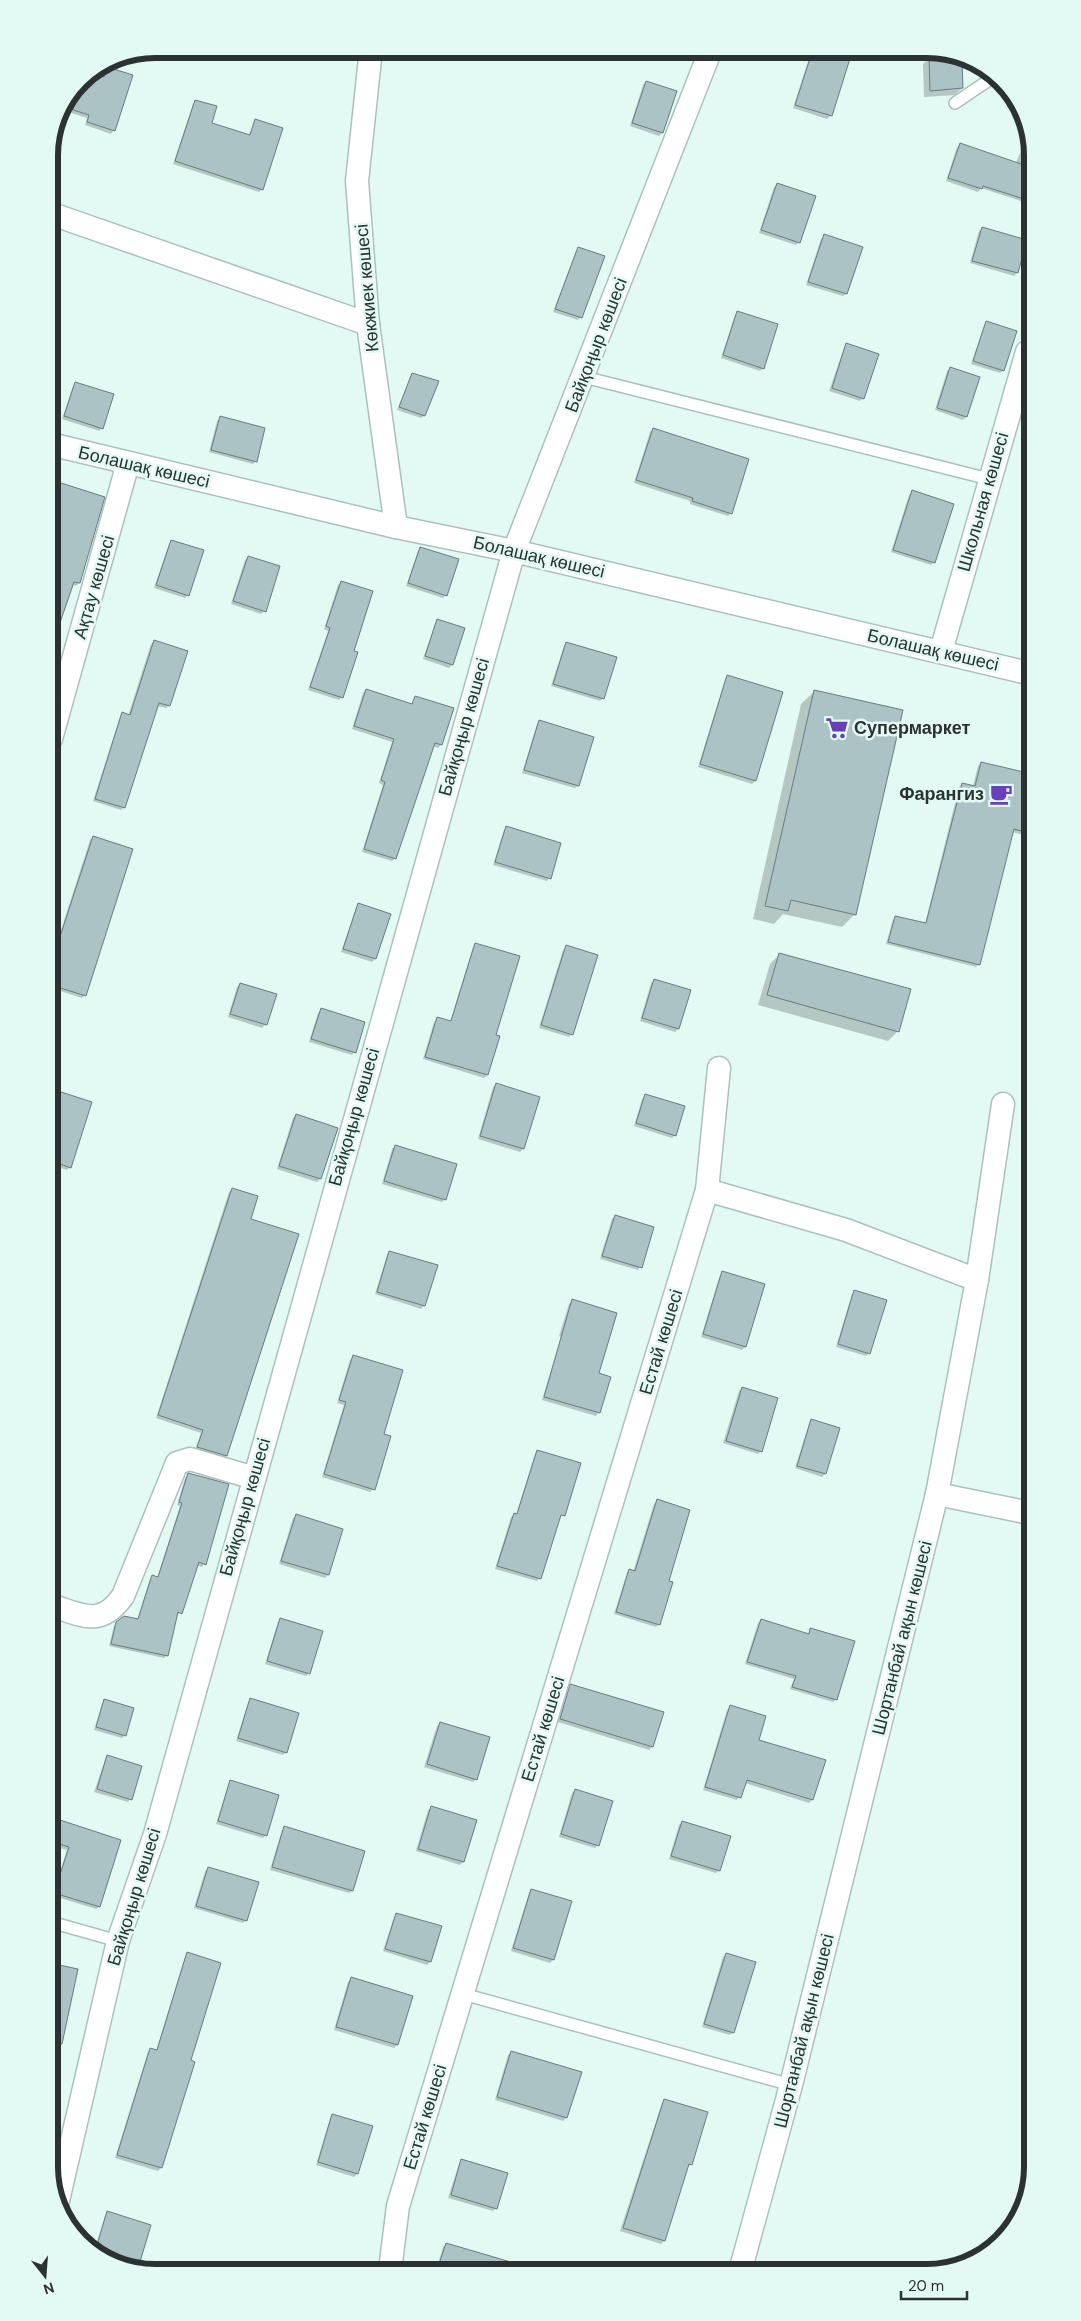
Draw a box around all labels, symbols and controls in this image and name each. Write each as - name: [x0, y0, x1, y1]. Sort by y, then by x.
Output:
- street label: Көкжиек көшесі: [349, 223, 385, 353]
- street label: Байқоңыр көшесі: [559, 274, 633, 416]
- street label: Школьная көшесі: [952, 430, 1014, 574]
- street label: Болашақ көшесі: [76, 440, 212, 494]
- street label: Болашақ көшесі: [471, 530, 607, 584]
- street label: Ақтау көшесі: [68, 532, 120, 642]
- street label: Болашақ көшесі: [865, 623, 1001, 677]
- street label: Байқоңыр көшесі: [433, 655, 495, 799]
- supermarket icon: Супермаркет: [824, 715, 850, 741]
- place label: Супермаркет: [854, 716, 971, 740]
- cafe icon: Фарангиз: [988, 781, 1014, 807]
- place label: Фарангиз: [899, 782, 984, 806]
- street label: Байқоңыр көшесі: [323, 1045, 385, 1189]
- street label: Естай көшесі: [634, 1286, 688, 1398]
- street label: Байқоңыр көшесі: [214, 1435, 276, 1579]
- street label: Шортанбай ақын көшесі: [866, 1538, 938, 1738]
- street label: Естай көшесі: [516, 1673, 570, 1785]
- street label: Байқоңыр көшесі: [102, 1825, 166, 1969]
- street label: Шортанбай ақын көшесі: [768, 1931, 840, 2131]
- street label: Естай көшесі: [398, 2061, 452, 2173]
- north arrow: [20, 2251, 70, 2301]
- scale bar: [901, 2268, 967, 2300]
- text: 20 m: [908, 2276, 944, 2296]
- text: N: [41, 2278, 56, 2299]

